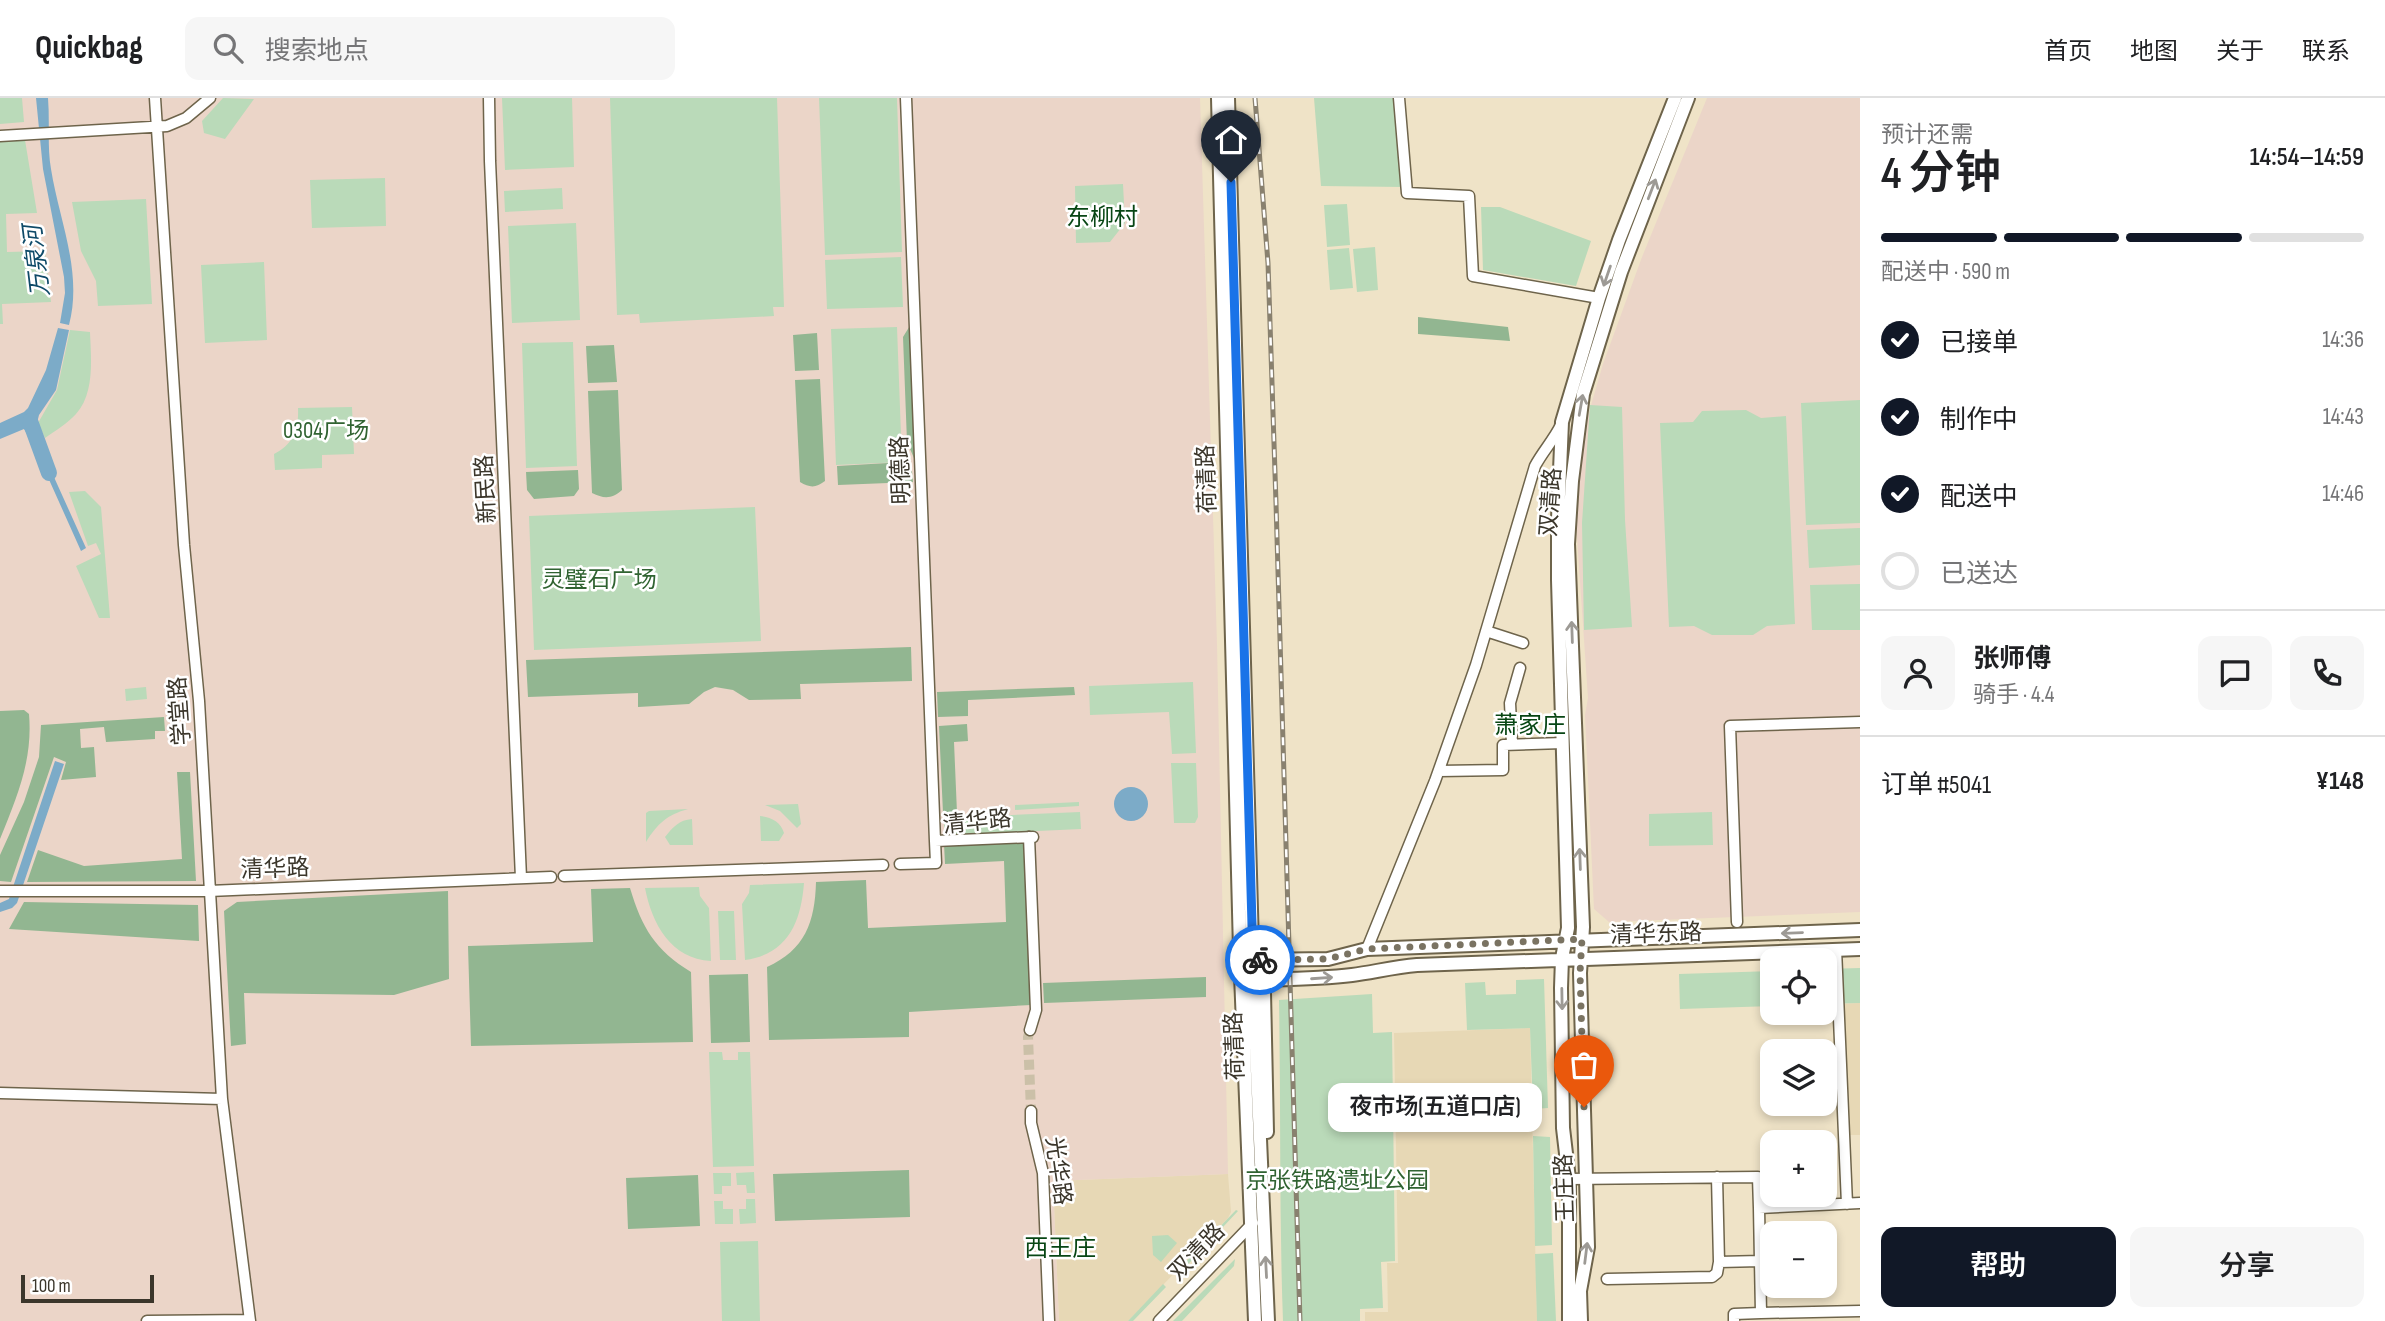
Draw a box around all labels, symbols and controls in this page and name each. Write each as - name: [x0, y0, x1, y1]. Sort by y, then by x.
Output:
- search box: [185, 17, 675, 80]
- text: Quickbag: [35, 28, 143, 68]
- icon: search: [209, 29, 247, 67]
- text: 搜索地点: [265, 36, 369, 67]
- text: 首页: [2044, 37, 2092, 66]
- text: 地图: [2130, 37, 2178, 66]
- text: 关于: [2216, 37, 2264, 66]
- text: 联系: [2302, 37, 2350, 66]
- pin: [1201, 110, 1261, 182]
- icon: home: [1212, 121, 1250, 159]
- text: 预计还需: [1881, 121, 1973, 149]
- text: 14:54–14:59: [2250, 142, 2364, 173]
- text: 4 分钟: [1881, 147, 2001, 202]
- one-way arrow: [1647, 179, 1660, 201]
- district label: 东柳村: [1066, 203, 1138, 232]
- water label: 万泉河: [18, 220, 56, 298]
- text: 配送中 · 590 m: [1881, 258, 2010, 286]
- one-way arrow: [1600, 265, 1613, 287]
- icon: check: [1881, 321, 1919, 359]
- text: 14:36: [2322, 326, 2364, 354]
- text: 已接单: [1940, 328, 2018, 359]
- one-way arrow: [1575, 394, 1588, 417]
- icon: check: [1881, 398, 1919, 436]
- text: 14:43: [2323, 403, 2364, 431]
- text: 制作中: [1940, 405, 2018, 436]
- park label: 0304广场: [283, 417, 369, 445]
- street label: 明德路: [886, 435, 916, 505]
- street label: 荷清路: [1192, 444, 1222, 514]
- street label: 新民路: [470, 454, 502, 524]
- street label: 双清路: [1535, 467, 1567, 537]
- icon: check: [1881, 475, 1919, 513]
- text: 14:46: [2322, 480, 2364, 508]
- text: 配送中: [1940, 482, 2018, 513]
- text: 已送达: [1940, 559, 2018, 590]
- park label: 灵璧石广场: [542, 566, 657, 594]
- one-way arrow: [1565, 621, 1578, 644]
- button: person: [1881, 636, 1955, 710]
- button: chat: [2198, 636, 2272, 710]
- button: phone: [2290, 636, 2364, 710]
- text: 张师傅: [1973, 644, 2051, 675]
- street label: 学堂路: [164, 676, 196, 746]
- text: 骑手 · 4.4: [1973, 681, 2054, 709]
- district label: 萧家庄: [1494, 711, 1566, 740]
- text: ¥148: [2316, 766, 2364, 797]
- text: 订单 #5041: [1881, 770, 1991, 801]
- street label: 清华路: [941, 804, 1013, 840]
- one-way arrow: [1574, 848, 1587, 871]
- street label: 清华路: [240, 854, 310, 884]
- street label: 清华东路: [1610, 918, 1702, 950]
- courier: [1225, 925, 1295, 995]
- one-way arrow: [1781, 926, 1804, 939]
- icon: bike: [1241, 941, 1279, 979]
- map controls: [1760, 948, 1837, 1298]
- button: locate: [1760, 948, 1837, 1025]
- one-way arrow: [1310, 971, 1332, 984]
- one-way arrow: [1555, 987, 1569, 1010]
- street label: 荷清路: [1220, 1011, 1250, 1081]
- pin: [1554, 1035, 1614, 1107]
- button: layers: [1760, 1039, 1837, 1116]
- icon: bag: [1565, 1046, 1603, 1084]
- callout: 夜市场(五道口店): [1328, 1082, 1542, 1132]
- text: 夜市场(五道口店): [1349, 1093, 1521, 1121]
- button: +: [1760, 1130, 1837, 1207]
- street label: 光华路: [1039, 1135, 1077, 1207]
- street label: 王庄路: [1550, 1153, 1580, 1223]
- park label: 京张铁路遗址公园: [1245, 1167, 1429, 1195]
- street label: 双清路: [1163, 1217, 1231, 1287]
- button: −: [1760, 1221, 1837, 1298]
- button: 帮助: [1881, 1227, 2116, 1307]
- button: 分享: [2130, 1227, 2364, 1307]
- district label: 西王庄: [1024, 1234, 1096, 1263]
- one-way arrow: [1580, 1242, 1593, 1265]
- one-way arrow: [1259, 1255, 1272, 1278]
- scale bar: [21, 1272, 154, 1304]
- text: 100 m: [32, 1275, 71, 1298]

